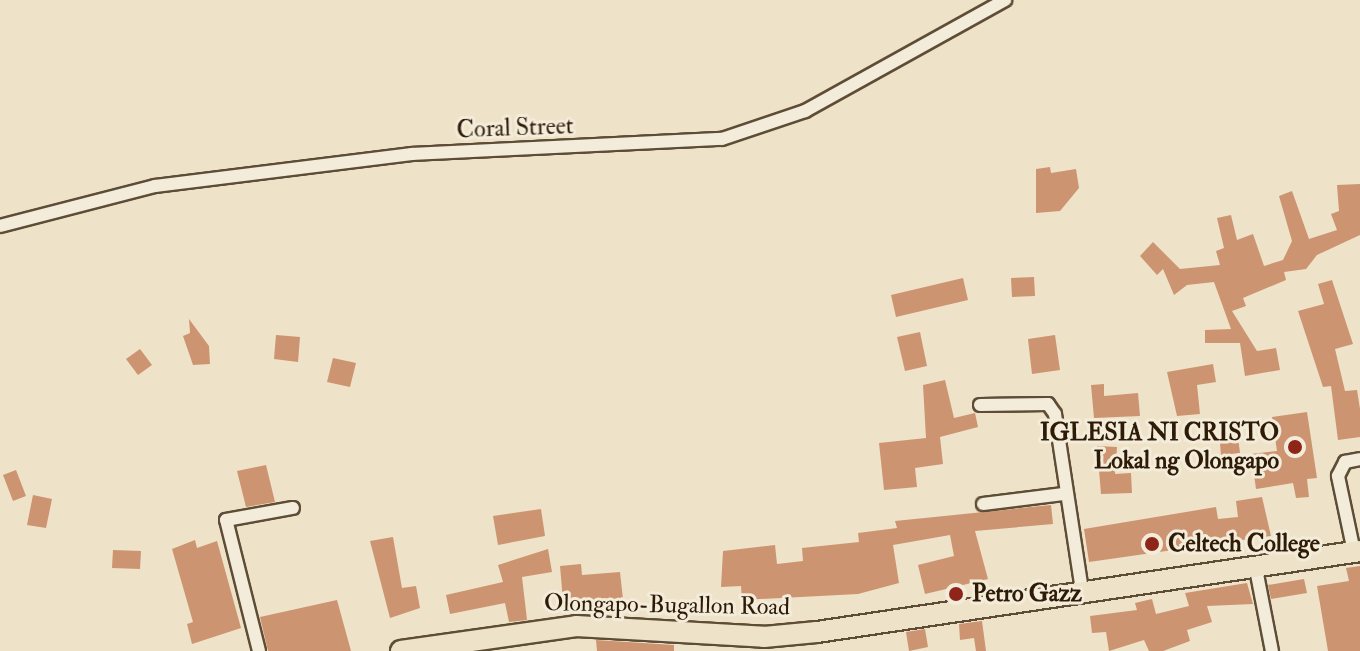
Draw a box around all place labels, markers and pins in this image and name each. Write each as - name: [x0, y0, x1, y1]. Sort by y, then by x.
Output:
- place label: IGLESIA NI CRISTO Lokal ng Olongapo: [1040, 419, 1279, 475]
- marker: IGLESIA NI CRISTO Lokal ng Olongapo: [1286, 438, 1304, 456]
- place label: Celtech College: [1168, 530, 1320, 558]
- marker: Celtech College: [1143, 535, 1161, 553]
- place label: Petro Gazz: [972, 580, 1082, 608]
- marker: Petro Gazz: [947, 585, 965, 603]

